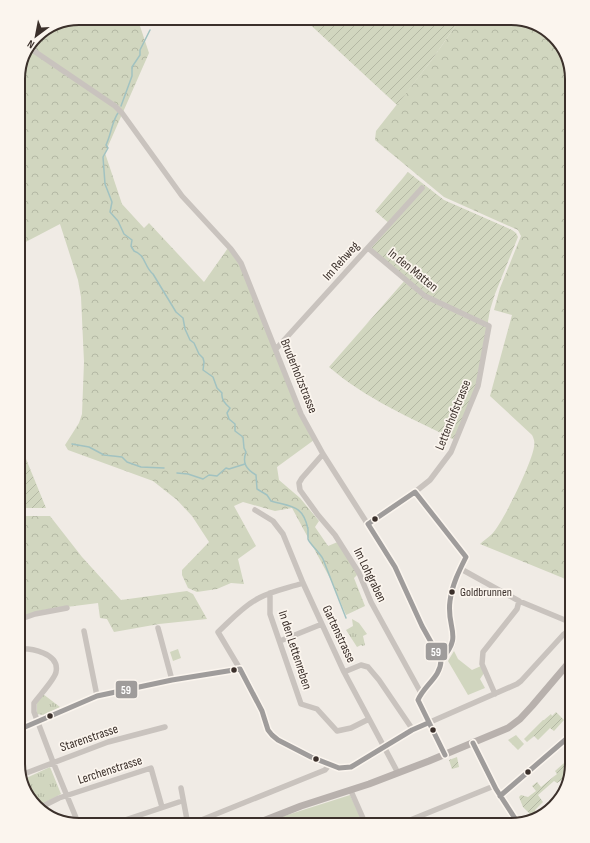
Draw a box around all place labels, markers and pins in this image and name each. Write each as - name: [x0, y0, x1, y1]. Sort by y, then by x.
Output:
- unlabelled marker: [370, 514, 380, 524]
- place label: Goldbrunnen: [460, 585, 512, 600]
- marker: Goldbrunnen: [447, 587, 457, 597]
- unlabelled marker: [229, 665, 239, 675]
- unlabelled marker: [45, 711, 55, 721]
- unlabelled marker: [428, 725, 438, 735]
- unlabelled marker: [311, 754, 321, 764]
- unlabelled marker: [523, 767, 533, 777]

